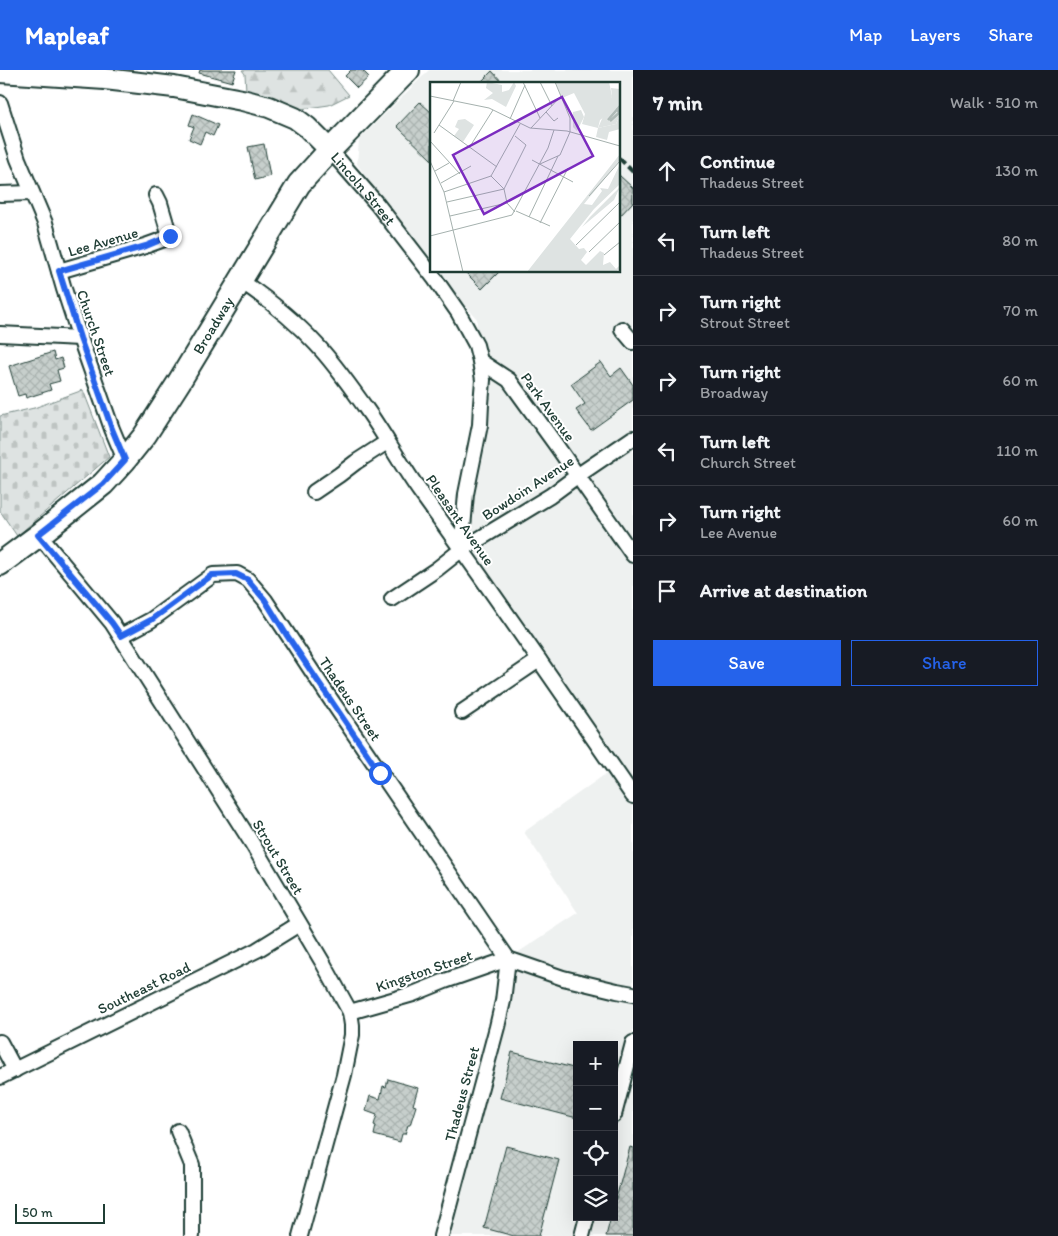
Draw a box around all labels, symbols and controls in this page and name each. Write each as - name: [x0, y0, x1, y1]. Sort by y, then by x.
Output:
- text: Mapleaf: [25, 21, 109, 50]
- text: Map: [849, 24, 882, 46]
- text: Layers: [910, 24, 960, 46]
- text: Share: [988, 24, 1033, 46]
- inset map: [430, 82, 620, 272]
- text: 7 min: [653, 90, 702, 115]
- text: Walk · 510 m: [950, 93, 1038, 112]
- street label: Lincoln Street: [327, 148, 399, 229]
- text: Continue: [700, 150, 775, 173]
- icon: ahead: [653, 157, 681, 185]
- text: 130 m: [995, 161, 1038, 180]
- text: Thadeus Street: [700, 173, 804, 192]
- text: Turn left: [700, 220, 770, 243]
- street label: Lee Avenue: [66, 223, 140, 261]
- route end: [159, 225, 182, 248]
- icon: left: [653, 227, 681, 255]
- text: 80 m: [1002, 231, 1038, 250]
- text: Thadeus Street: [700, 243, 804, 262]
- street label: Church Street: [73, 287, 119, 379]
- text: Turn right: [700, 290, 781, 313]
- street label: Broadway: [189, 294, 237, 358]
- icon: right: [653, 297, 681, 325]
- text: 70 m: [1003, 301, 1038, 320]
- text: Strout Street: [700, 313, 790, 332]
- text: Turn right: [700, 360, 781, 383]
- icon: right: [653, 367, 681, 395]
- street label: Park Avenue: [517, 369, 579, 445]
- text: 60 m: [1003, 371, 1038, 390]
- text: Broadway: [700, 383, 768, 402]
- text: Turn left: [700, 430, 770, 453]
- icon: left: [653, 437, 681, 465]
- text: 110 m: [996, 441, 1038, 460]
- street label: Bowdoin Avenue: [479, 452, 577, 524]
- text: Church Street: [700, 453, 796, 472]
- street label: Pleasant Avenue: [422, 471, 498, 569]
- text: Turn right: [700, 500, 781, 523]
- icon: right: [653, 507, 681, 535]
- text: 60 m: [1003, 511, 1038, 530]
- text: Lee Avenue: [700, 523, 777, 542]
- icon: arrive: [653, 577, 681, 605]
- text: Arrive at destination: [700, 579, 867, 602]
- button: Save: [653, 640, 841, 686]
- button: Share: [851, 640, 1038, 686]
- street label: Thadeus Street: [315, 654, 385, 745]
- route start: [369, 762, 392, 785]
- street label: Strout Street: [249, 816, 308, 898]
- street label: Kingston Street: [373, 946, 475, 996]
- street label: Southeast Road: [95, 958, 193, 1018]
- map controls: [573, 1041, 618, 1221]
- button: +: [573, 1041, 618, 1086]
- street label: Thadeus Street: [441, 1044, 483, 1143]
- button: −: [573, 1086, 618, 1131]
- button: locate: [573, 1131, 618, 1176]
- button: layers: [573, 1176, 618, 1221]
- scale bar: [15, 1201, 105, 1224]
- text: 50 m: [22, 1204, 53, 1221]

